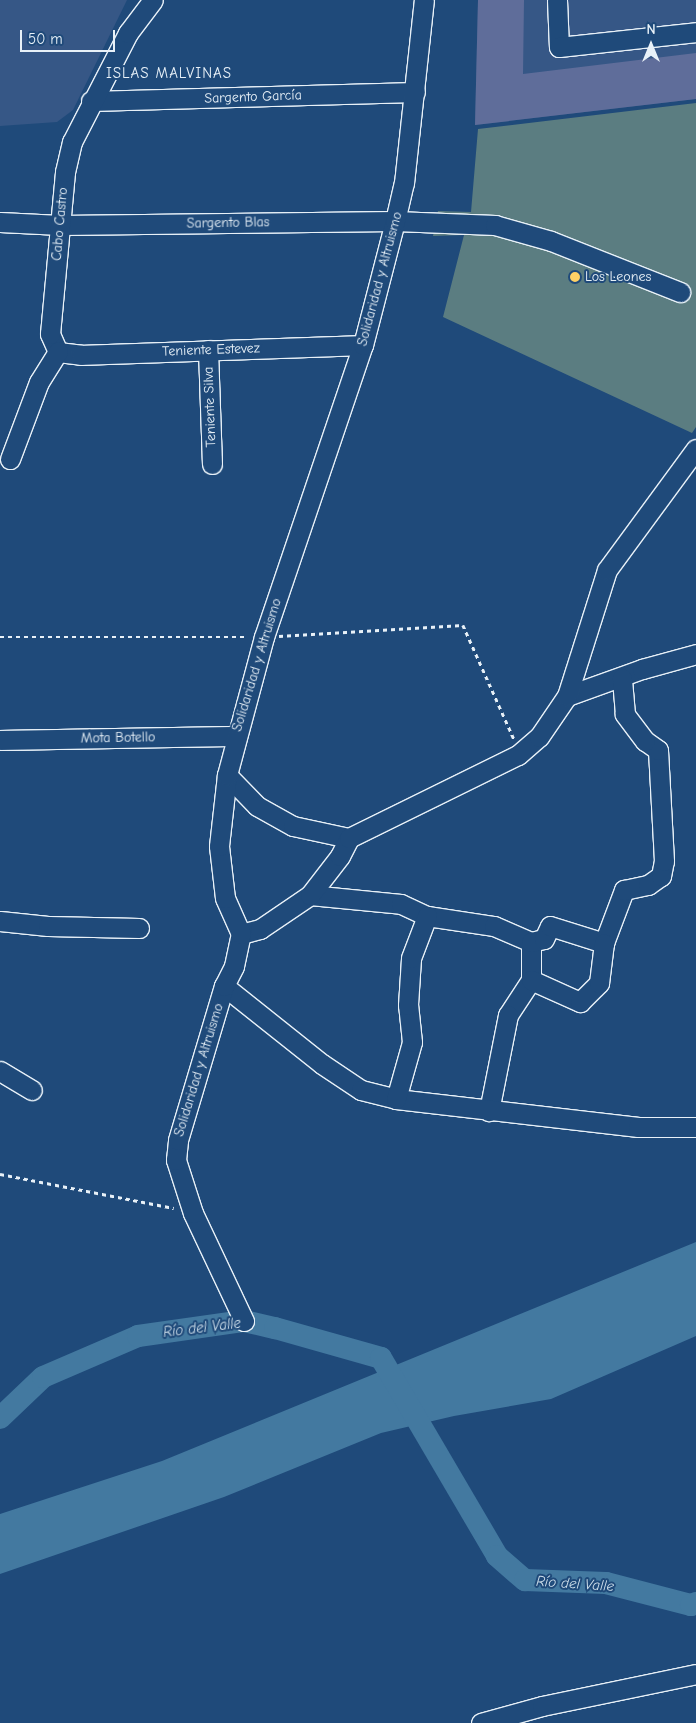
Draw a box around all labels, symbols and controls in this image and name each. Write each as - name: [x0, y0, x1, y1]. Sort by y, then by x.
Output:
- scale bar: [22, 20, 118, 52]
- north arrow: [626, 20, 676, 70]
- text: N: [646, 21, 656, 38]
- text: 50 m: [28, 30, 63, 48]
- district label: ISLAS MALVINAS: [104, 65, 234, 83]
- street label: Sargento García: [204, 87, 302, 107]
- street label: Cabo Castro: [48, 187, 72, 261]
- street label: Solidaridad y Altruismo: [354, 210, 406, 348]
- street label: Sargento Blas: [186, 214, 270, 232]
- place label: Los Leones: [585, 269, 651, 285]
- marker: Los Leones: [569, 271, 581, 283]
- street label: Teniente Estevez: [162, 340, 260, 360]
- street label: Teniente Silva: [200, 366, 220, 448]
- street label: Solidaridad y Altruismo: [229, 596, 285, 734]
- street label: Mota Botello: [81, 729, 155, 747]
- street label: Solidaridad y Altruismo: [171, 1001, 227, 1139]
- water label: Río del Valle: [162, 1314, 242, 1342]
- water label: Río del Valle: [535, 1572, 615, 1596]

